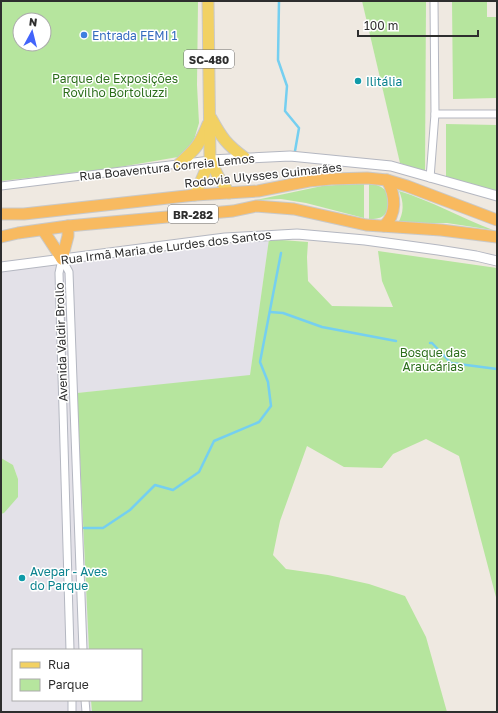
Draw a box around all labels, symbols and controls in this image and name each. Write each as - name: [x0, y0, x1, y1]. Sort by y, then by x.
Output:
- north arrow: [12, 12, 52, 52]
- scale bar: [358, 12, 478, 38]
- text: N: [28, 15, 38, 29]
- text: 100 m: [364, 18, 398, 33]
- place label: Entrada FEMI 1: [92, 28, 177, 43]
- marker: Entrada FEMI 1: [79, 30, 89, 40]
- road number: SC-480: [184, 50, 234, 68]
- park label: Parque de Exposições Rovilho Bortoluzzi: [52, 71, 178, 100]
- place label: Ilitália: [366, 74, 402, 89]
- marker: Ilitália: [353, 76, 363, 86]
- street label: Rua Boaventura Correia Lemos: [79, 150, 255, 184]
- street label: Rodovia Ulysses Guimarães: [183, 159, 343, 191]
- road number: BR-282: [168, 205, 218, 223]
- street label: Rua Irmã Maria de Lurdes dos Santos: [60, 227, 272, 267]
- street label: Avenida Valdir Brollo: [51, 282, 71, 402]
- park label: Bosque das Araucárias: [400, 345, 466, 374]
- place label: Avepar - Aves do Parque: [30, 564, 107, 593]
- marker: Avepar - Aves do Parque: [17, 573, 27, 583]
- legend: [12, 649, 142, 701]
- text: Rua: [48, 657, 70, 672]
- text: Parque: [48, 677, 89, 692]

